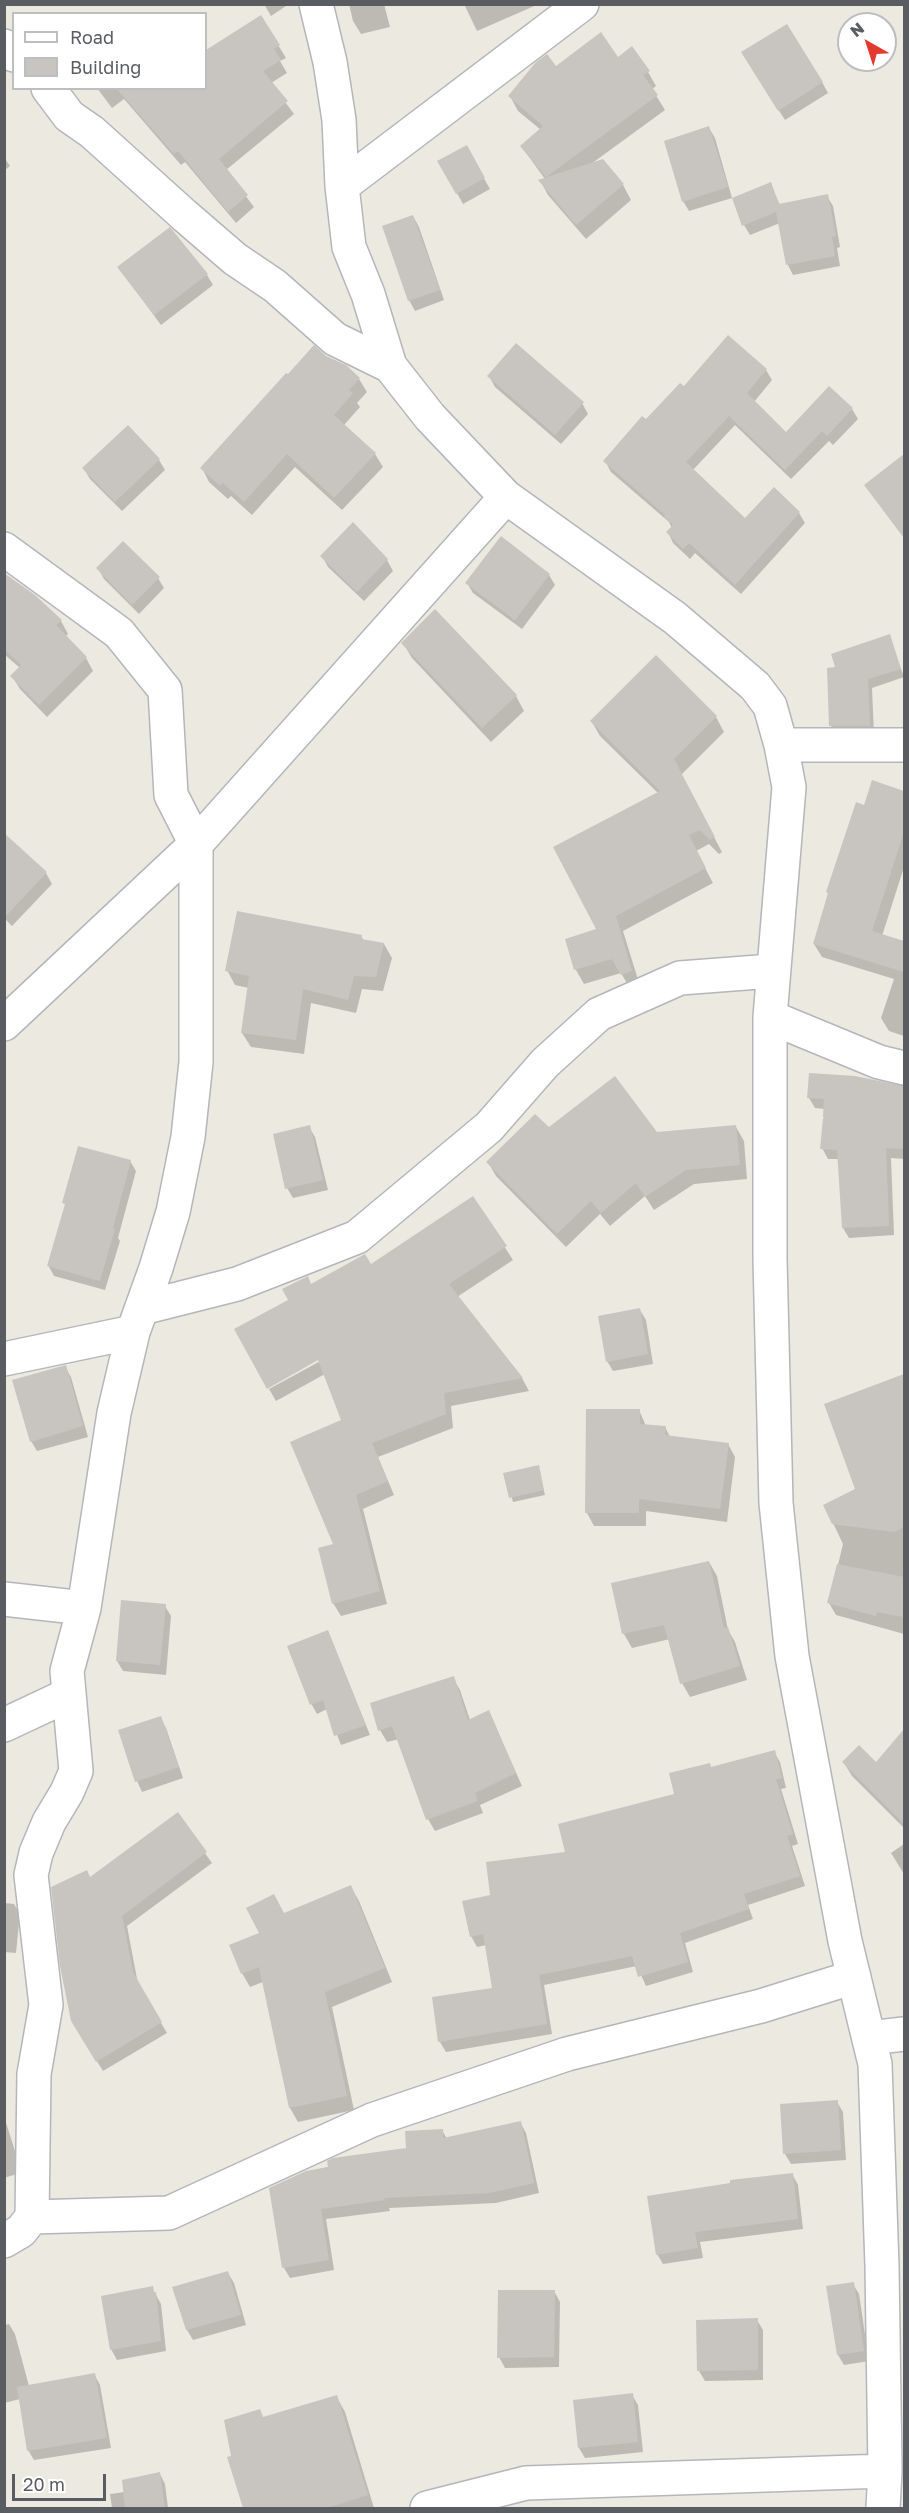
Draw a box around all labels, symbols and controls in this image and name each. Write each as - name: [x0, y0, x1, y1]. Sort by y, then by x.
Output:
- legend: [12, 12, 207, 90]
- north arrow: [837, 12, 897, 72]
- text: N: [846, 18, 868, 41]
- text: Road: [70, 26, 114, 48]
- text: Building: [70, 56, 141, 78]
- scale bar: [15, 2462, 110, 2500]
- text: 20 m: [23, 2473, 65, 2495]

